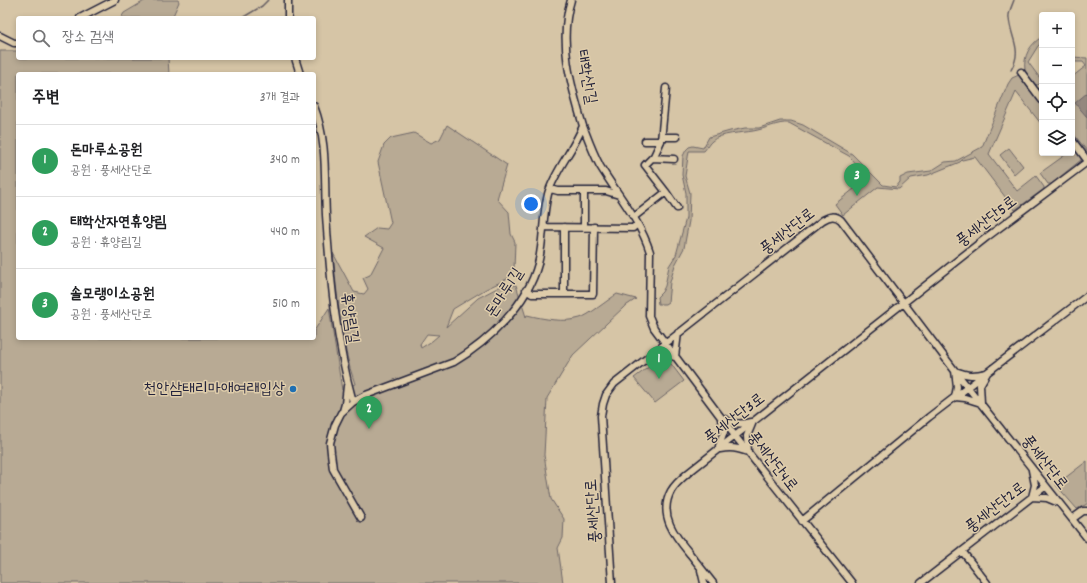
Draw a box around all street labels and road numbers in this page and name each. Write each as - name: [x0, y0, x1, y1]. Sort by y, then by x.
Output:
- street label: 태학산1길: [570, 48, 602, 106]
- street label: 풍세산단5로: [952, 191, 1022, 253]
- street label: 풍세산단로: [756, 203, 820, 261]
- street label: 돈마루1길: [480, 264, 530, 322]
- street label: 휴양림길: [334, 291, 364, 345]
- street label: 풍세산단3로: [700, 388, 770, 450]
- street label: 풍세산단4로: [741, 427, 803, 497]
- street label: 풍세산단로: [1015, 431, 1073, 495]
- street label: 풍세산단2로: [961, 477, 1031, 539]
- street label: 풍세산단로: [580, 478, 608, 544]

